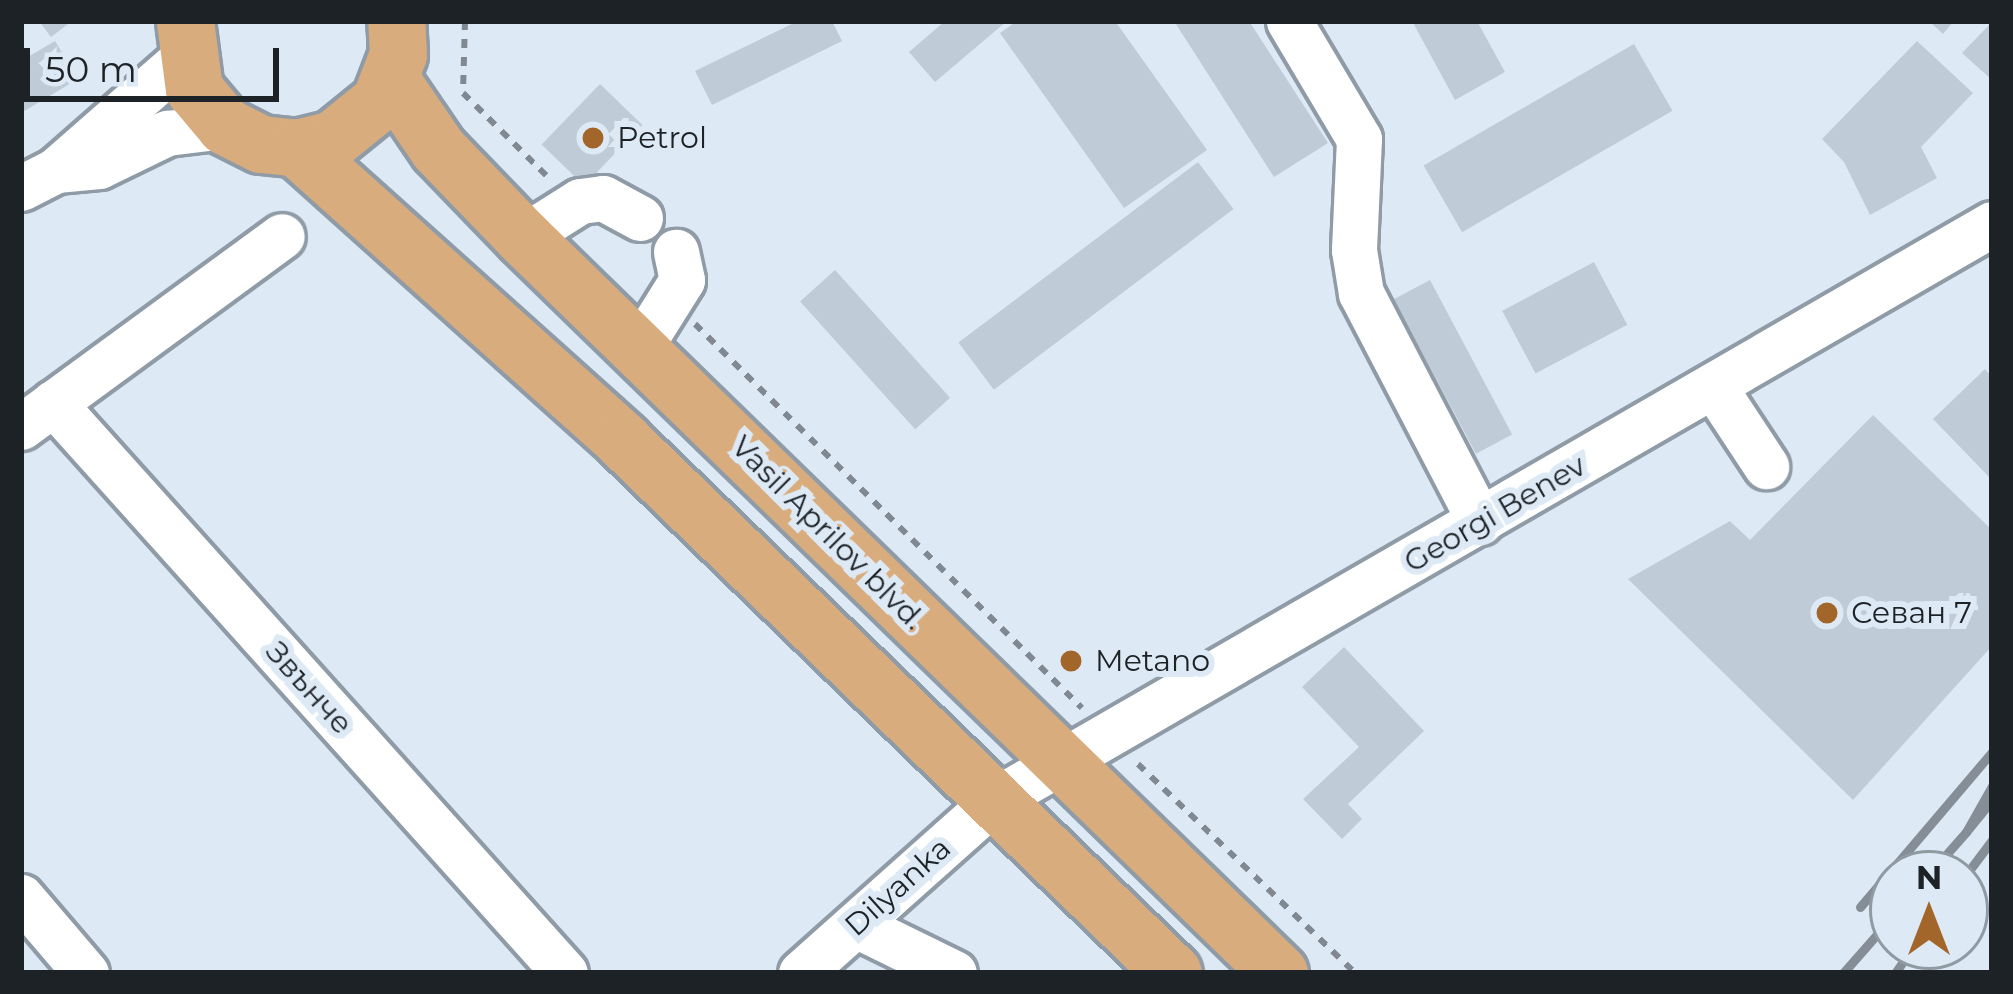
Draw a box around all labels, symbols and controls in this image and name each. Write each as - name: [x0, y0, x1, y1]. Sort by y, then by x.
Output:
- scale bar: [30, 24, 285, 98]
- text: 50 m: [45, 47, 137, 91]
- place label: Petrol: [617, 120, 707, 156]
- marker: Petrol: [580, 125, 606, 151]
- street label: Vasil Aprilov blvd.: [724, 429, 932, 637]
- street label: Georgi Benev: [1398, 448, 1592, 580]
- place label: Севан 7: [1851, 595, 1972, 631]
- marker: Севан 7: [1814, 600, 1840, 626]
- street label: Звънче: [258, 634, 360, 742]
- place label: Metano: [1095, 643, 1210, 679]
- marker: Metano: [1058, 648, 1084, 674]
- street label: Dilyanka: [838, 830, 958, 944]
- north arrow: [1869, 850, 1989, 970]
- text: N: [1916, 857, 1942, 897]

